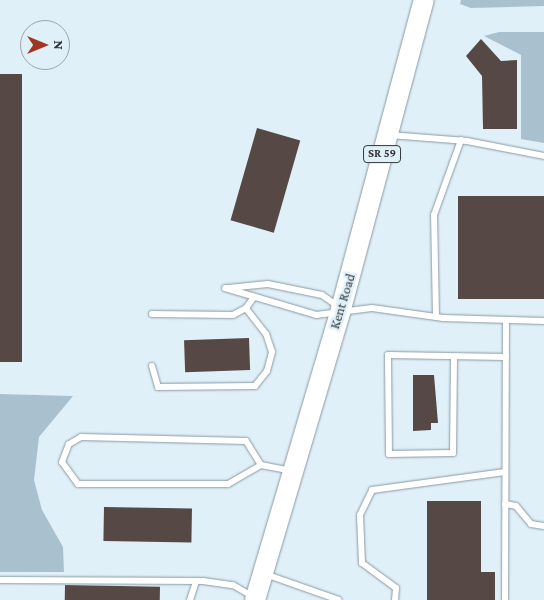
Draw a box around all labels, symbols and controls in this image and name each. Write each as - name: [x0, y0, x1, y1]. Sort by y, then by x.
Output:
- north arrow: [20, 20, 70, 70]
- text: N: [51, 40, 67, 50]
- road number: SR 59: [362, 144, 402, 164]
- street label: Kent Road: [326, 271, 358, 331]

